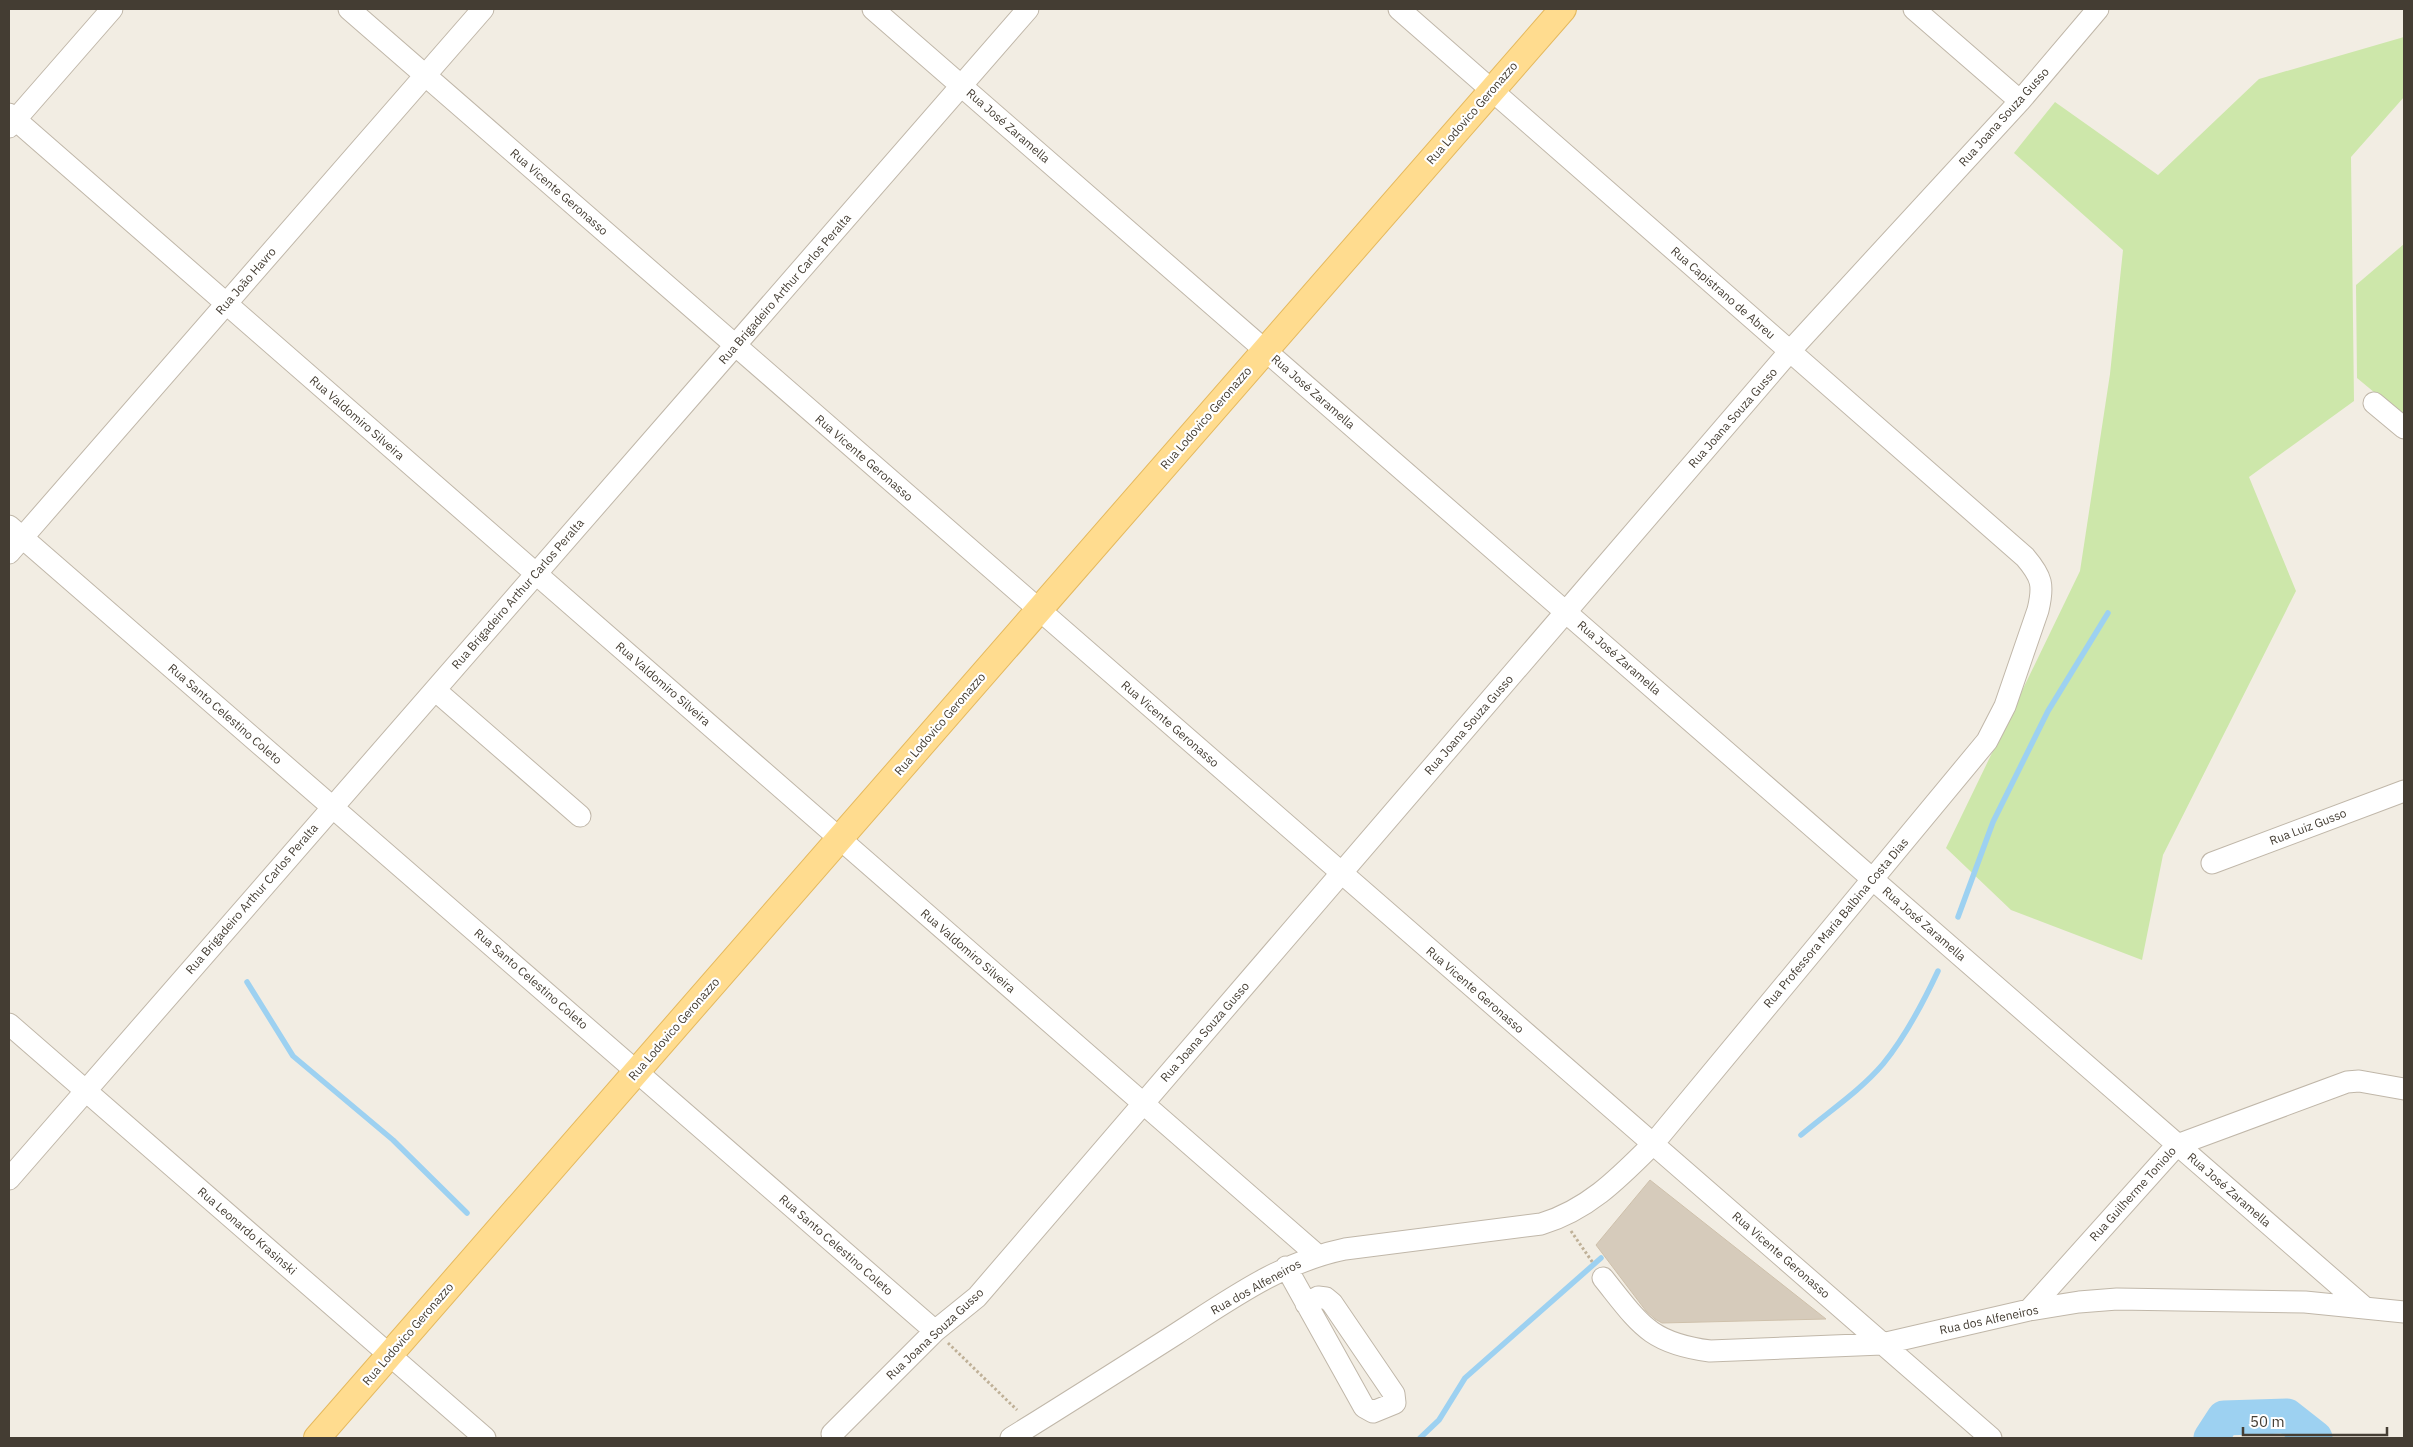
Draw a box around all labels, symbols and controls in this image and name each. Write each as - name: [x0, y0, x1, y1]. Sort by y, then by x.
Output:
- street label: Rua Lodovico Geronazzo: [1423, 58, 1521, 167]
- street label: Rua Joana Souza Gusso: [1955, 64, 2052, 169]
- street label: Rua José Zaramella: [963, 85, 1054, 166]
- street label: Rua Vicente Geronasso: [507, 145, 611, 238]
- street label: Rua Brigadeiro Arthur Carlos Peralta: [715, 210, 854, 367]
- street label: Rua Capistrano de Abreu: [1668, 243, 1779, 342]
- street label: Rua João Havro: [212, 244, 279, 317]
- street label: Rua José Zaramella: [1268, 351, 1359, 432]
- street label: Rua Lodovico Geronazzo: [1157, 363, 1255, 472]
- street label: Rua Joana Souza Gusso: [1685, 364, 1780, 471]
- street label: Rua Valdomiro Silveira: [307, 372, 408, 463]
- street label: Rua Vicente Geronasso: [812, 411, 916, 504]
- street label: Rua Brigadeiro Arthur Carlos Peralta: [448, 515, 587, 672]
- street label: Rua José Zaramella: [1574, 617, 1665, 698]
- street label: Rua Valdomiro Silveira: [613, 638, 714, 729]
- street label: Rua Santo Celestino Coleto: [165, 660, 285, 767]
- street label: Rua Lodovico Geronazzo: [891, 669, 989, 778]
- street label: Rua Joana Souza Gusso: [1421, 671, 1516, 778]
- street label: Rua Vicente Geronasso: [1118, 677, 1222, 770]
- street label: Rua Luiz Gusso: [2267, 805, 2349, 848]
- street label: Rua Brigadeiro Arthur Carlos Peralta: [182, 820, 321, 977]
- street label: Rua Professora Maria Balbina Costa Dias: [1760, 835, 1911, 1011]
- street label: Rua José Zaramella: [1879, 883, 1970, 964]
- street label: Rua Valdomiro Silveira: [918, 905, 1019, 996]
- street label: Rua Santo Celestino Coleto: [471, 925, 591, 1032]
- street label: Rua Vicente Geronasso: [1423, 943, 1527, 1036]
- street label: Rua Lodovico Geronazzo: [625, 974, 723, 1083]
- street label: Rua Joana Souza Gusso: [1157, 978, 1252, 1085]
- street label: Rua Guilherme Toniolo: [2086, 1143, 2179, 1244]
- street label: Rua José Zaramella: [2184, 1149, 2275, 1230]
- street label: Rua Leonardo Krasinski: [195, 1184, 300, 1278]
- street label: Rua Santo Celestino Coleto: [776, 1191, 896, 1298]
- street label: Rua Vicente Geronasso: [1729, 1208, 1833, 1301]
- street label: Rua dos Alfeneiros: [1208, 1255, 1304, 1318]
- street label: Rua Lodovico Geronazzo: [359, 1279, 457, 1388]
- street label: Rua Joana Souza Gusso: [883, 1284, 987, 1383]
- street label: Rua dos Alfeneiros: [1938, 1302, 2040, 1337]
- scale bar: [2243, 1404, 2387, 1436]
- text: 50 m: [2250, 1412, 2285, 1431]

